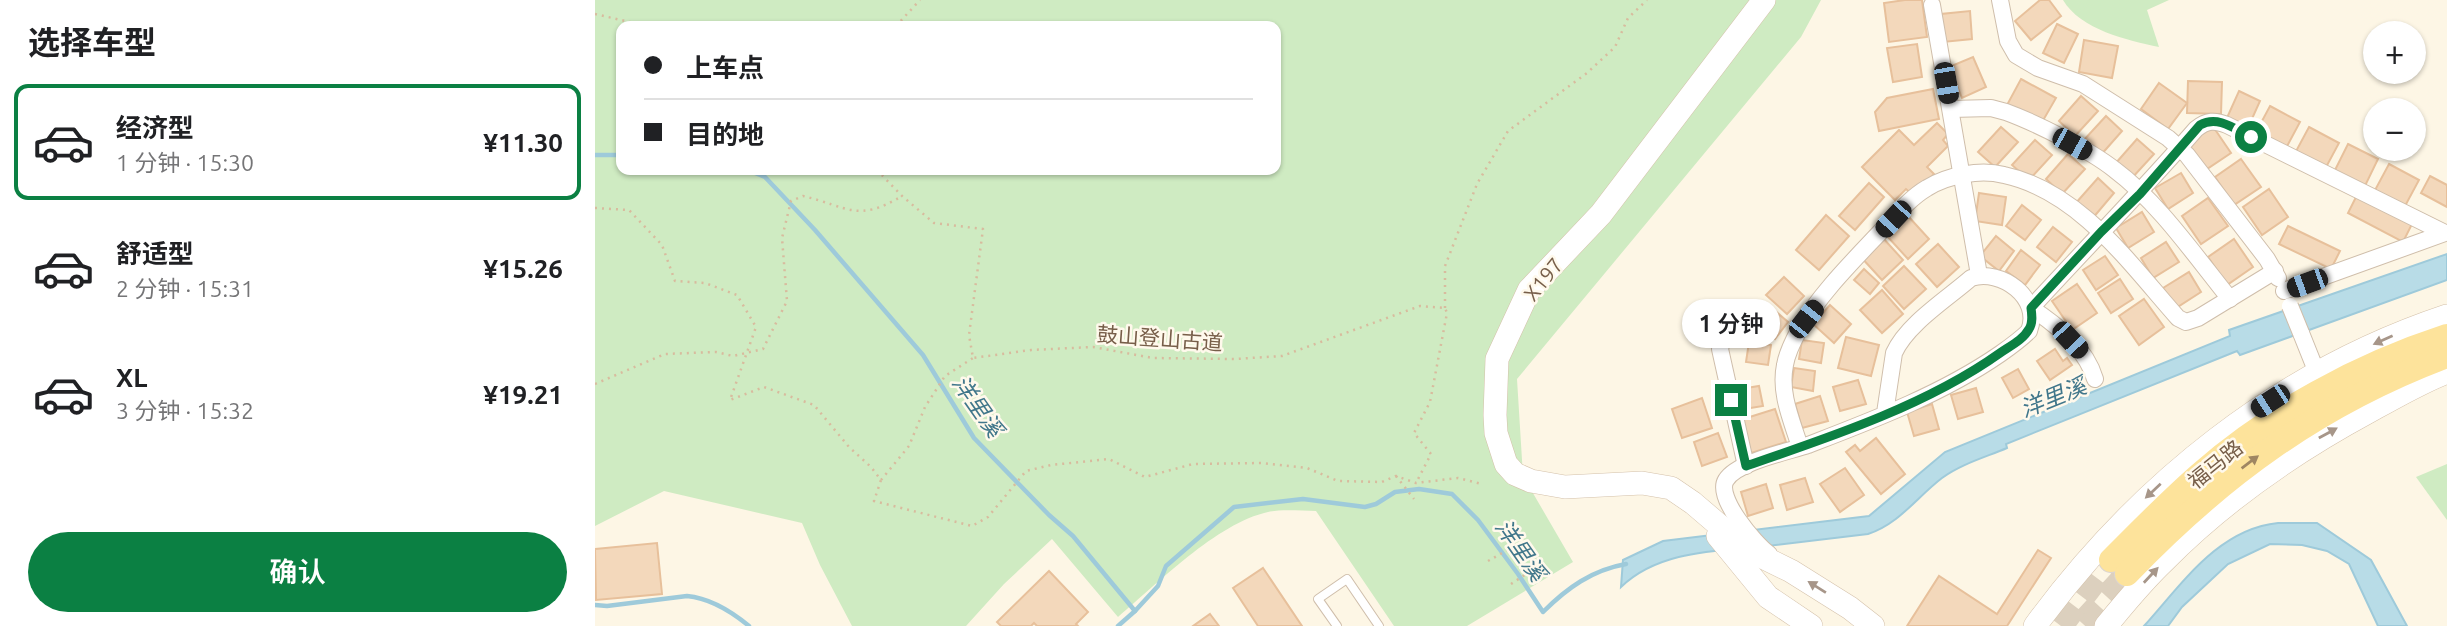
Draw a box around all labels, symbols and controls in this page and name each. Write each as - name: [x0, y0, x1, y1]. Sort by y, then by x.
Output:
- map controls: [2363, 21, 2426, 161]
- button: +: [2363, 21, 2426, 84]
- text: 选择车型: [28, 24, 156, 60]
- text: 上车点: [686, 53, 764, 82]
- car: [1933, 60, 1960, 106]
- button: −: [2363, 98, 2426, 161]
- icon: car: [32, 111, 95, 174]
- text: 经济型: [116, 113, 194, 142]
- text: 目的地: [686, 120, 764, 149]
- route start: [2235, 121, 2267, 153]
- car: [2049, 125, 2096, 163]
- text: ¥11.30: [483, 128, 563, 157]
- text: 1 分钟 · 15:30: [116, 150, 254, 175]
- car: [1871, 196, 1916, 242]
- icon: car: [32, 237, 95, 300]
- text: 舒适型: [116, 239, 194, 268]
- street label: X197: [1518, 253, 1568, 305]
- text: ¥15.26: [483, 254, 563, 283]
- car: [2284, 266, 2331, 300]
- text: 2 分钟 · 15:31: [116, 276, 254, 301]
- car: [1785, 296, 1828, 342]
- callout: 1 分钟: [1682, 298, 1780, 348]
- text: 1 分钟: [1699, 311, 1763, 336]
- car: [2048, 317, 2093, 363]
- street label: 鼓山登山古道: [1096, 322, 1224, 354]
- one-way arrow: [2373, 335, 2394, 346]
- icon: car: [32, 363, 95, 426]
- text: XL: [116, 363, 147, 392]
- water label: 洋里溪: [948, 371, 1010, 444]
- water label: 洋里溪: [2016, 371, 2092, 422]
- text: ¥19.21: [483, 380, 563, 409]
- car: [2247, 381, 2294, 421]
- route end: [1715, 384, 1747, 416]
- text: 3 分钟 · 15:32: [116, 398, 254, 423]
- one-way arrow: [2318, 427, 2338, 439]
- street label: 福马路: [2183, 435, 2247, 493]
- one-way arrow: [2241, 456, 2259, 470]
- one-way arrow: [2144, 483, 2162, 499]
- water label: 洋里溪: [1491, 515, 1553, 588]
- button: 确认: [28, 532, 567, 612]
- one-way arrow: [2142, 567, 2158, 584]
- one-way arrow: [1807, 581, 1827, 594]

